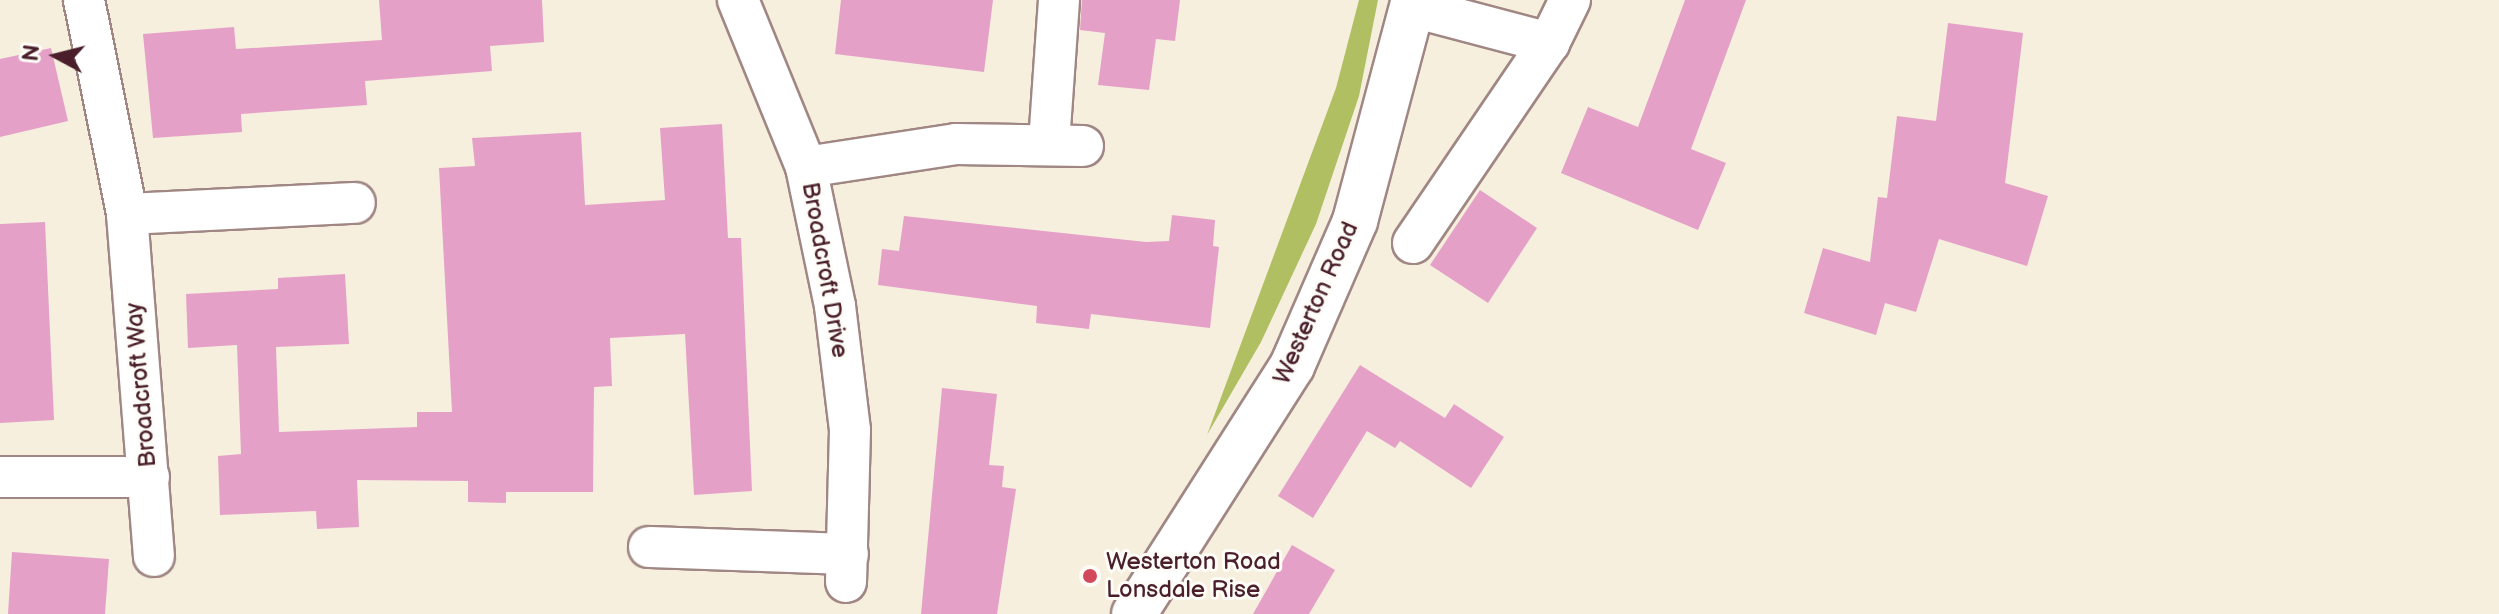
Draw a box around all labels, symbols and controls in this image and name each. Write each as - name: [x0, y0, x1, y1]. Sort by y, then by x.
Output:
- north arrow: [16, 16, 96, 96]
- text: N: [17, 43, 46, 63]
- street label: Broadcroft Drive: [795, 180, 855, 360]
- street label: Westerton Road: [1267, 217, 1365, 389]
- street label: Broadcroft Way: [119, 301, 163, 469]
- place label: Westerton Road Lonsdale Rise: [1106, 548, 1281, 604]
- marker: Westerton Road Lonsdale Rise: [1081, 567, 1099, 585]

